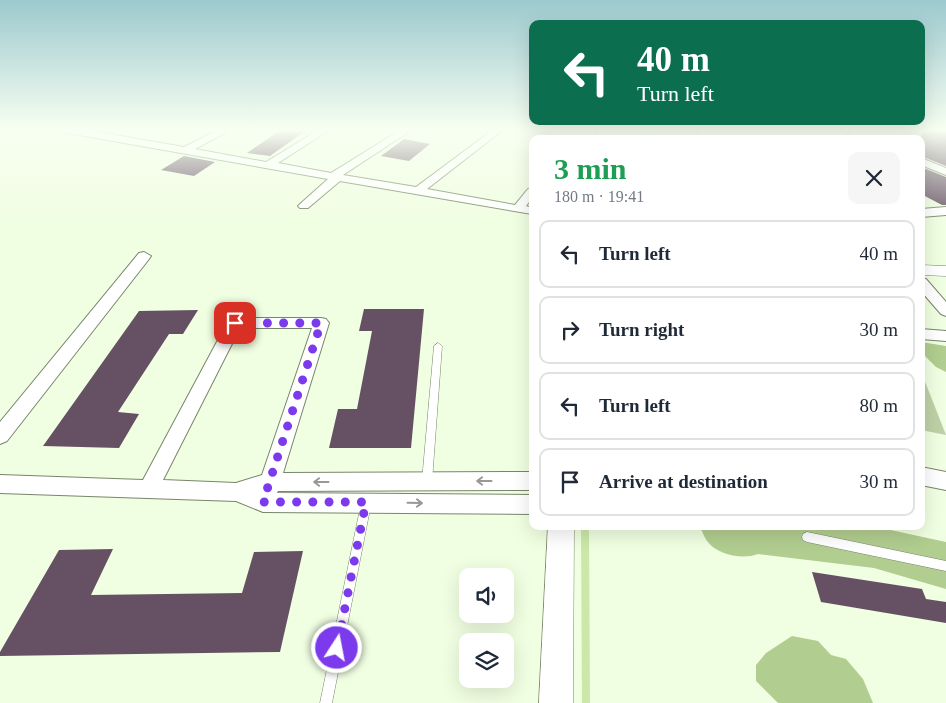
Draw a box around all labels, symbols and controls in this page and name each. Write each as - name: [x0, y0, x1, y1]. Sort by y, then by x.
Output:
- icon: left: [554, 40, 619, 105]
- text: 40 m: [637, 40, 710, 79]
- text: Turn left: [637, 81, 714, 106]
- text: 3 min: [554, 152, 627, 185]
- button: close: [848, 152, 900, 204]
- text: 180 m · 19:41: [554, 188, 644, 205]
- icon: left: [556, 240, 584, 268]
- text: Turn left: [599, 243, 671, 264]
- text: 40 m: [859, 243, 898, 264]
- pin: [214, 302, 256, 344]
- icon: arrive: [221, 309, 249, 337]
- icon: right: [556, 316, 584, 344]
- text: Turn right: [599, 319, 684, 340]
- text: 30 m: [859, 319, 898, 340]
- icon: left: [556, 392, 584, 420]
- text: Turn left: [599, 395, 671, 416]
- text: 80 m: [859, 395, 898, 416]
- icon: arrive: [556, 468, 584, 496]
- text: Arrive at destination: [599, 471, 768, 492]
- text: 30 m: [859, 471, 898, 492]
- one-way arrow: [476, 476, 492, 486]
- one-way arrow: [314, 477, 330, 487]
- one-way arrow: [406, 498, 423, 508]
- map controls: [459, 568, 514, 688]
- button: sound: [459, 568, 514, 623]
- position arrow: [310, 621, 362, 673]
- button: layers: [459, 633, 514, 688]

